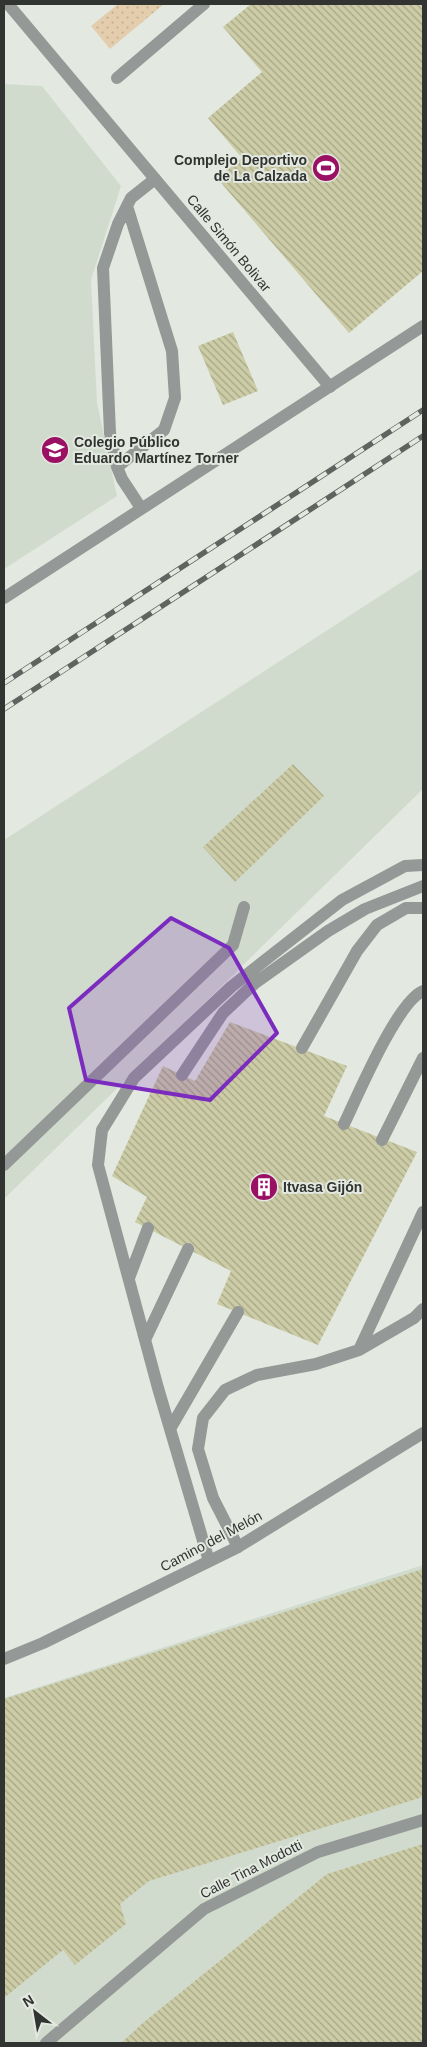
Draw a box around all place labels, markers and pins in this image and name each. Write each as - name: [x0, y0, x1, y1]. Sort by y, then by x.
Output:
- place label: Complejo Deportivo de La Calzada: [174, 152, 307, 184]
- sports icon: Complejo Deportivo de La Calzada: [311, 153, 341, 183]
- place label: Colegio Público Eduardo Martínez Torner: [74, 434, 239, 466]
- school or university icon: Colegio Público Eduardo Martínez Torner: [40, 435, 70, 465]
- building icon: Itvasa Gijón: [249, 1172, 279, 1202]
- place label: Itvasa Gijón: [283, 1179, 362, 1195]

